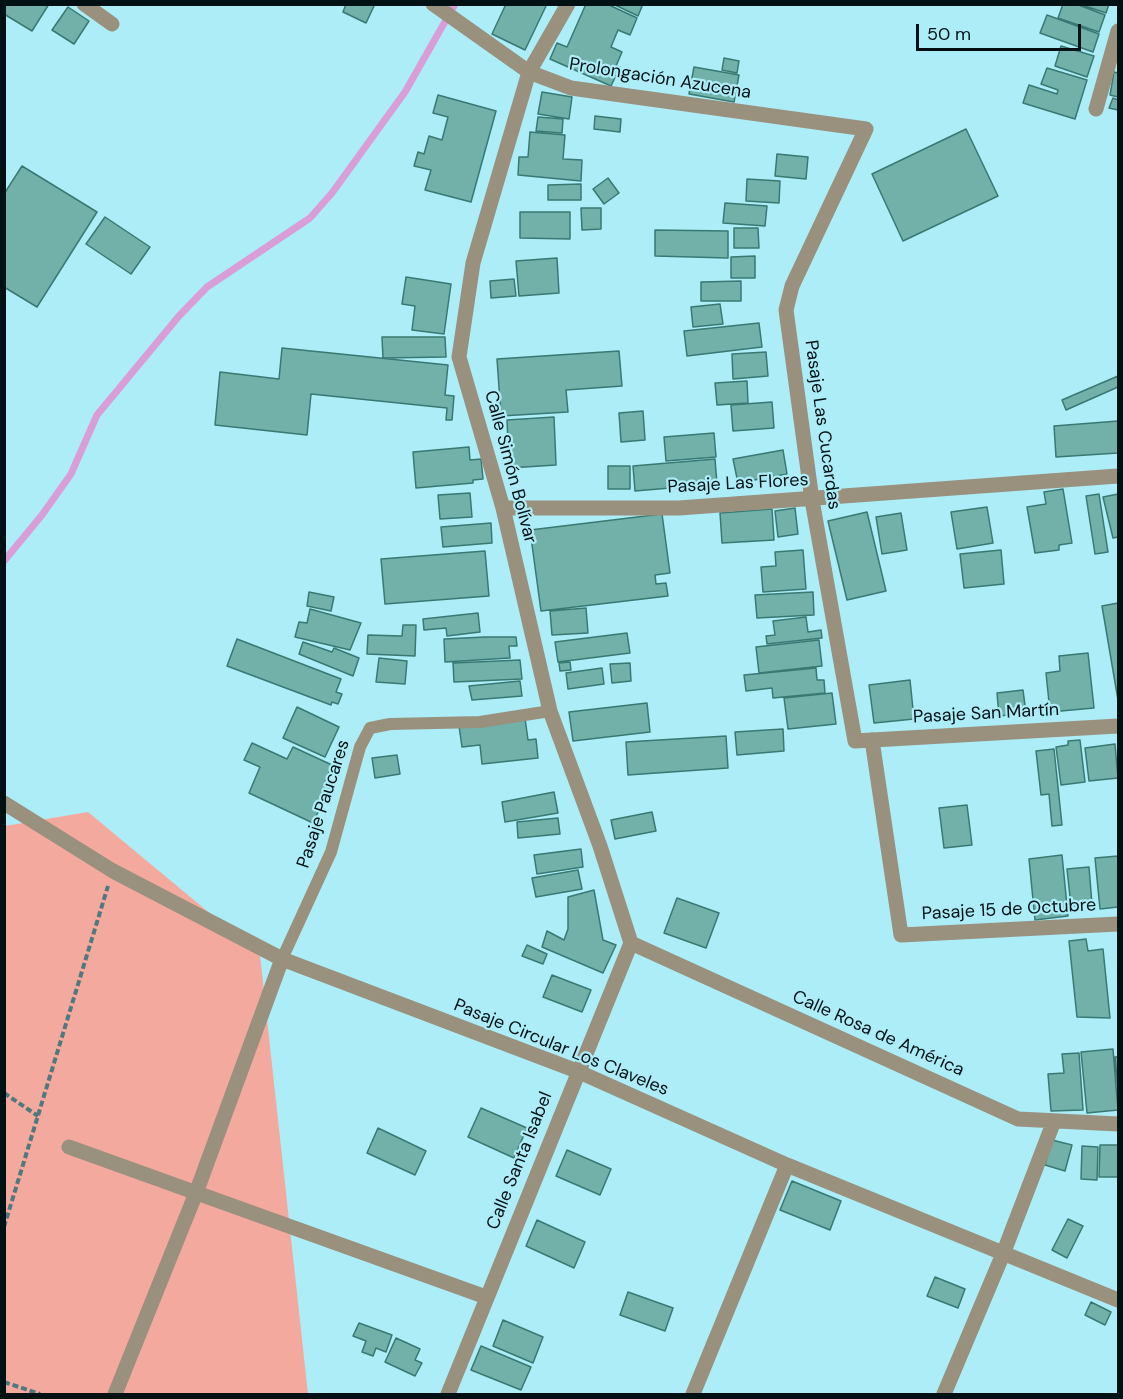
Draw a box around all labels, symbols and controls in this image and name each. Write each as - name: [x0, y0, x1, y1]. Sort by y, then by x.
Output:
- scale bar: [919, 12, 1084, 50]
- text: 50 m: [927, 22, 971, 46]
- street label: Prolongación Azucena: [568, 54, 752, 104]
- street label: Pasaje Las Cucardas: [799, 339, 845, 511]
- street label: Calle Simón Bolívar: [479, 388, 541, 546]
- street label: Pasaje Las Flores: [667, 470, 809, 498]
- street label: Pasaje San Martín: [912, 699, 1060, 729]
- street label: Pasaje Paucares: [293, 737, 355, 871]
- street label: Pasaje 15 de Octubre: [921, 895, 1097, 925]
- street label: Calle Rosa de América: [789, 986, 967, 1082]
- street label: Pasaje Circular Los Claveles: [450, 995, 672, 1101]
- street label: Calle Santa Isabel: [483, 1089, 557, 1233]

